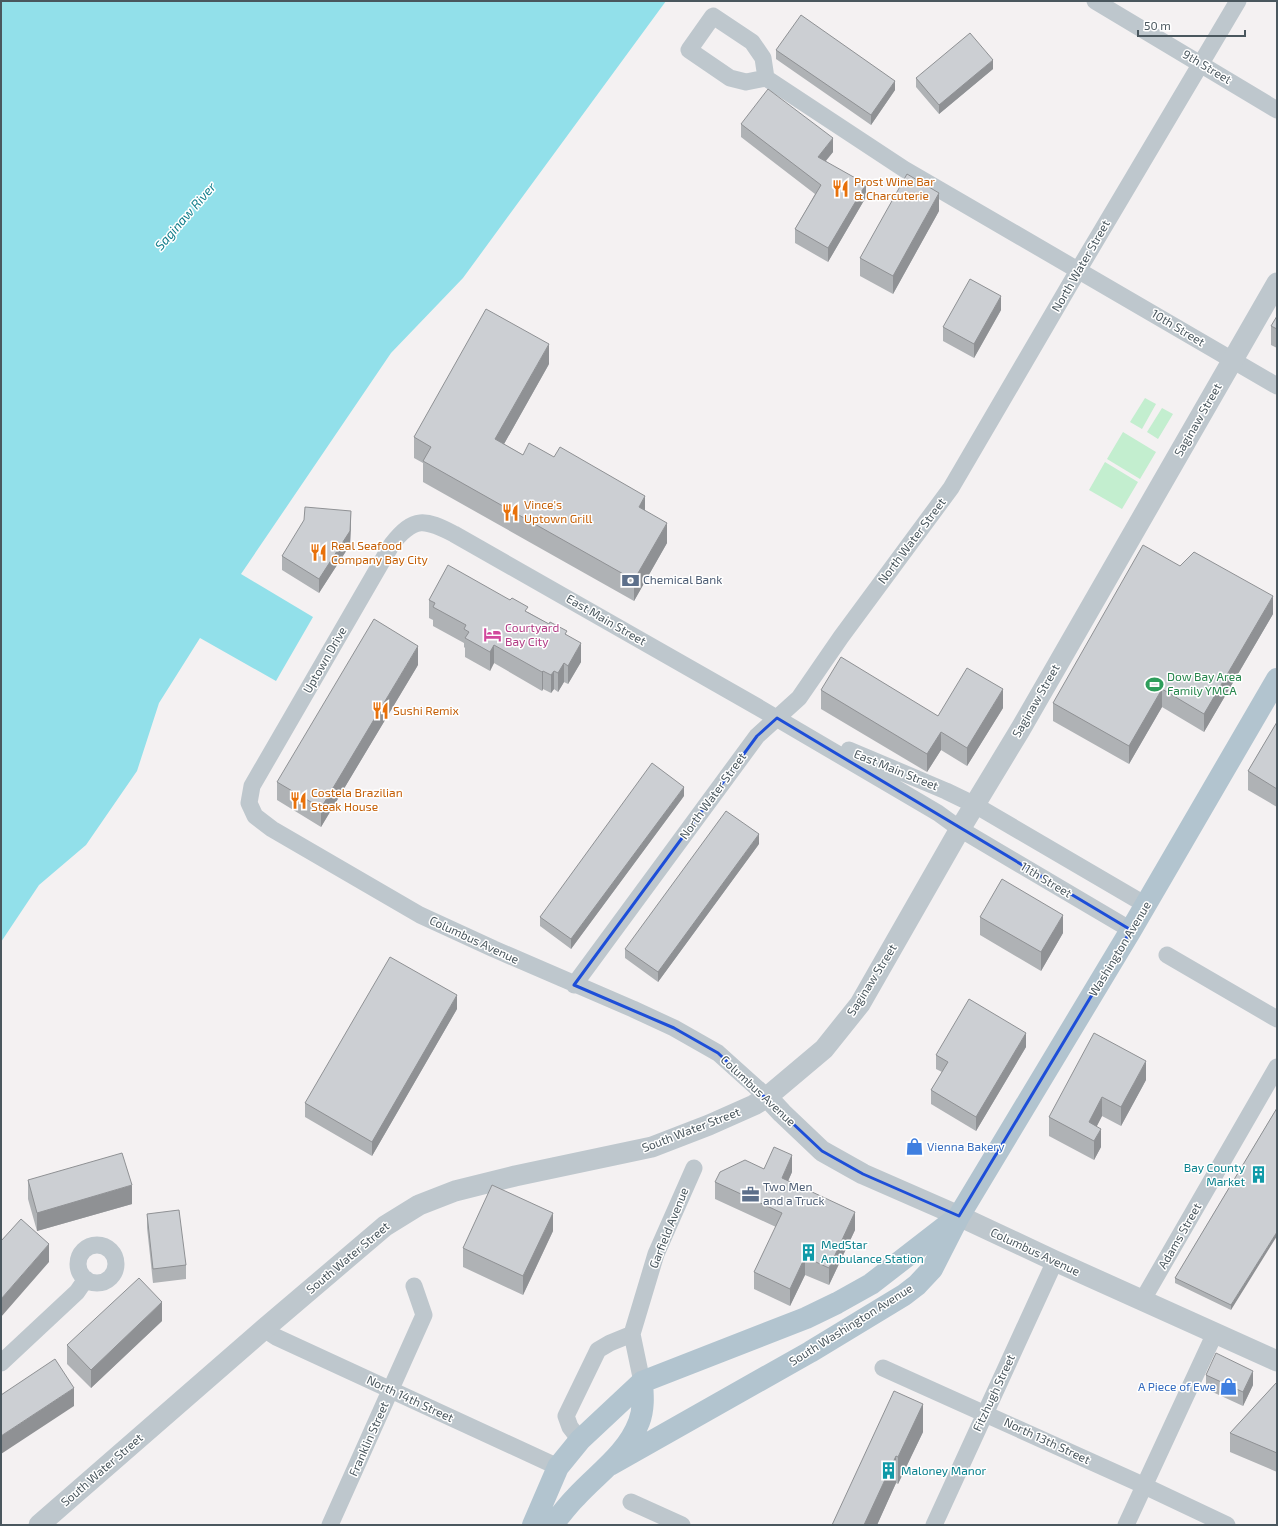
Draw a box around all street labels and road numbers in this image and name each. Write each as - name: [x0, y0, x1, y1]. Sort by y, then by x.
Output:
- street label: 9th Street: [1181, 46, 1235, 86]
- street label: North Water Street: [1048, 217, 1112, 314]
- street label: 10th Street: [1149, 306, 1208, 349]
- street label: Saginaw Street: [1171, 380, 1224, 459]
- street label: North Water Street: [874, 494, 948, 586]
- street label: East Main Street: [564, 591, 649, 648]
- street label: Uptown Drive: [299, 624, 349, 695]
- street label: Saginaw Street: [1009, 661, 1062, 740]
- street label: East Main Street: [852, 746, 941, 793]
- street label: North Water Street: [676, 749, 749, 841]
- street label: 11th Street: [1018, 858, 1075, 900]
- street label: Washington Avenue: [1085, 898, 1153, 999]
- street label: Columbus Avenue: [428, 912, 521, 966]
- street label: Saginaw Street: [843, 941, 899, 1018]
- street label: Columbus Avenue: [718, 1052, 799, 1128]
- street label: South Water Street: [640, 1104, 742, 1154]
- street label: Garfield Avenue: [646, 1185, 691, 1270]
- street label: Adams Street: [1155, 1200, 1204, 1271]
- street label: South Water Street: [303, 1218, 392, 1296]
- street label: Columbus Avenue: [989, 1224, 1082, 1278]
- street label: South Washington Avenue: [786, 1280, 915, 1368]
- street label: Fitzhugh Street: [969, 1351, 1017, 1433]
- street label: North 14th Street: [365, 1372, 456, 1424]
- street label: Franklin Street: [345, 1399, 391, 1478]
- street label: North 13th Street: [1002, 1414, 1093, 1466]
- street label: South Water Street: [58, 1430, 145, 1509]

